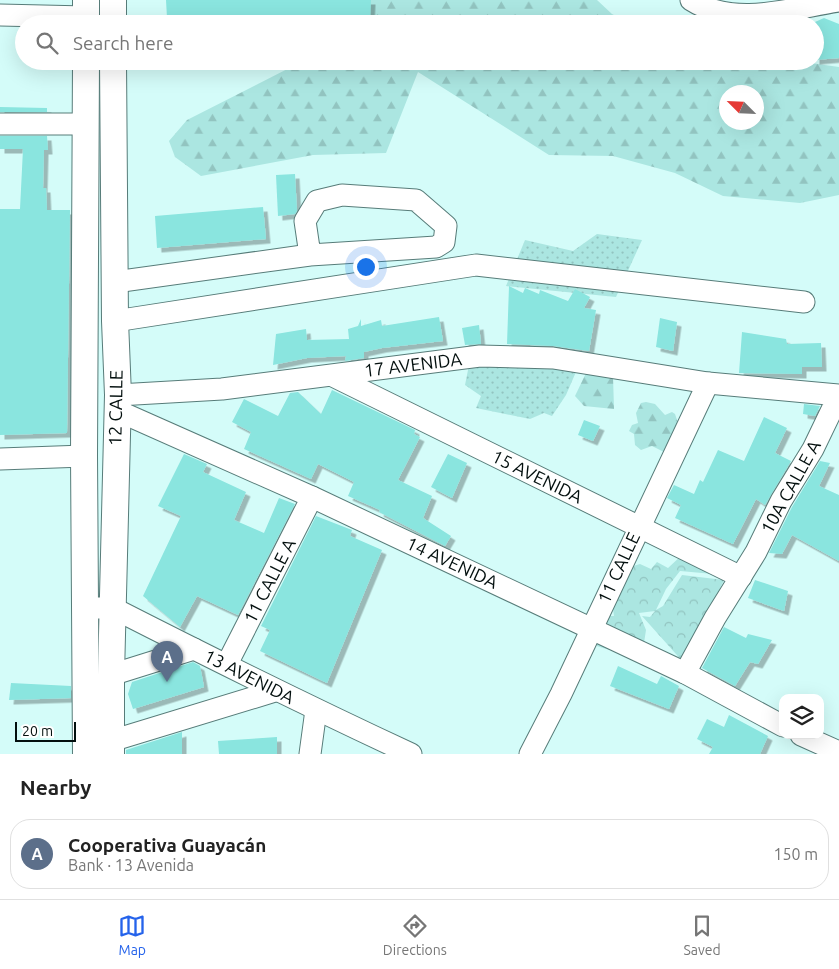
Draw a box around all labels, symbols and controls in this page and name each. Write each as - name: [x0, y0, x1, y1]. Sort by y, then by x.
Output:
- search box: [15, 15, 824, 70]
- icon: search: [33, 29, 61, 57]
- text: Search here: [73, 32, 173, 54]
- north arrow: [719, 85, 764, 130]
- your location: [353, 254, 379, 280]
- street label: 17 AVENIDA: [363, 348, 463, 380]
- street label: 12 CALLE: [104, 370, 126, 446]
- street label: 10A CALLE A: [756, 436, 824, 537]
- street label: 15 AVENIDA: [489, 446, 586, 507]
- street label: 11 CALLE: [593, 529, 643, 606]
- street label: 14 AVENIDA: [404, 532, 502, 592]
- street label: 11 CALLE A: [239, 535, 299, 626]
- pin: A: [151, 641, 183, 682]
- street label: 13 AVENIDA: [201, 645, 298, 707]
- map controls: [779, 694, 824, 739]
- button: layers: [779, 694, 824, 739]
- scale bar: [15, 719, 76, 742]
- text: 20 m: [22, 723, 53, 739]
- text: Nearby: [20, 775, 91, 799]
- text: Cooperativa Guayacán: [68, 834, 266, 856]
- text: A: [31, 845, 43, 863]
- text: 150 m: [773, 845, 818, 863]
- text: Bank · 13 Avenida: [68, 856, 194, 874]
- tab: Map: [118, 912, 146, 958]
- tab: Directions: [383, 912, 447, 958]
- tab: Saved: [683, 912, 721, 958]

